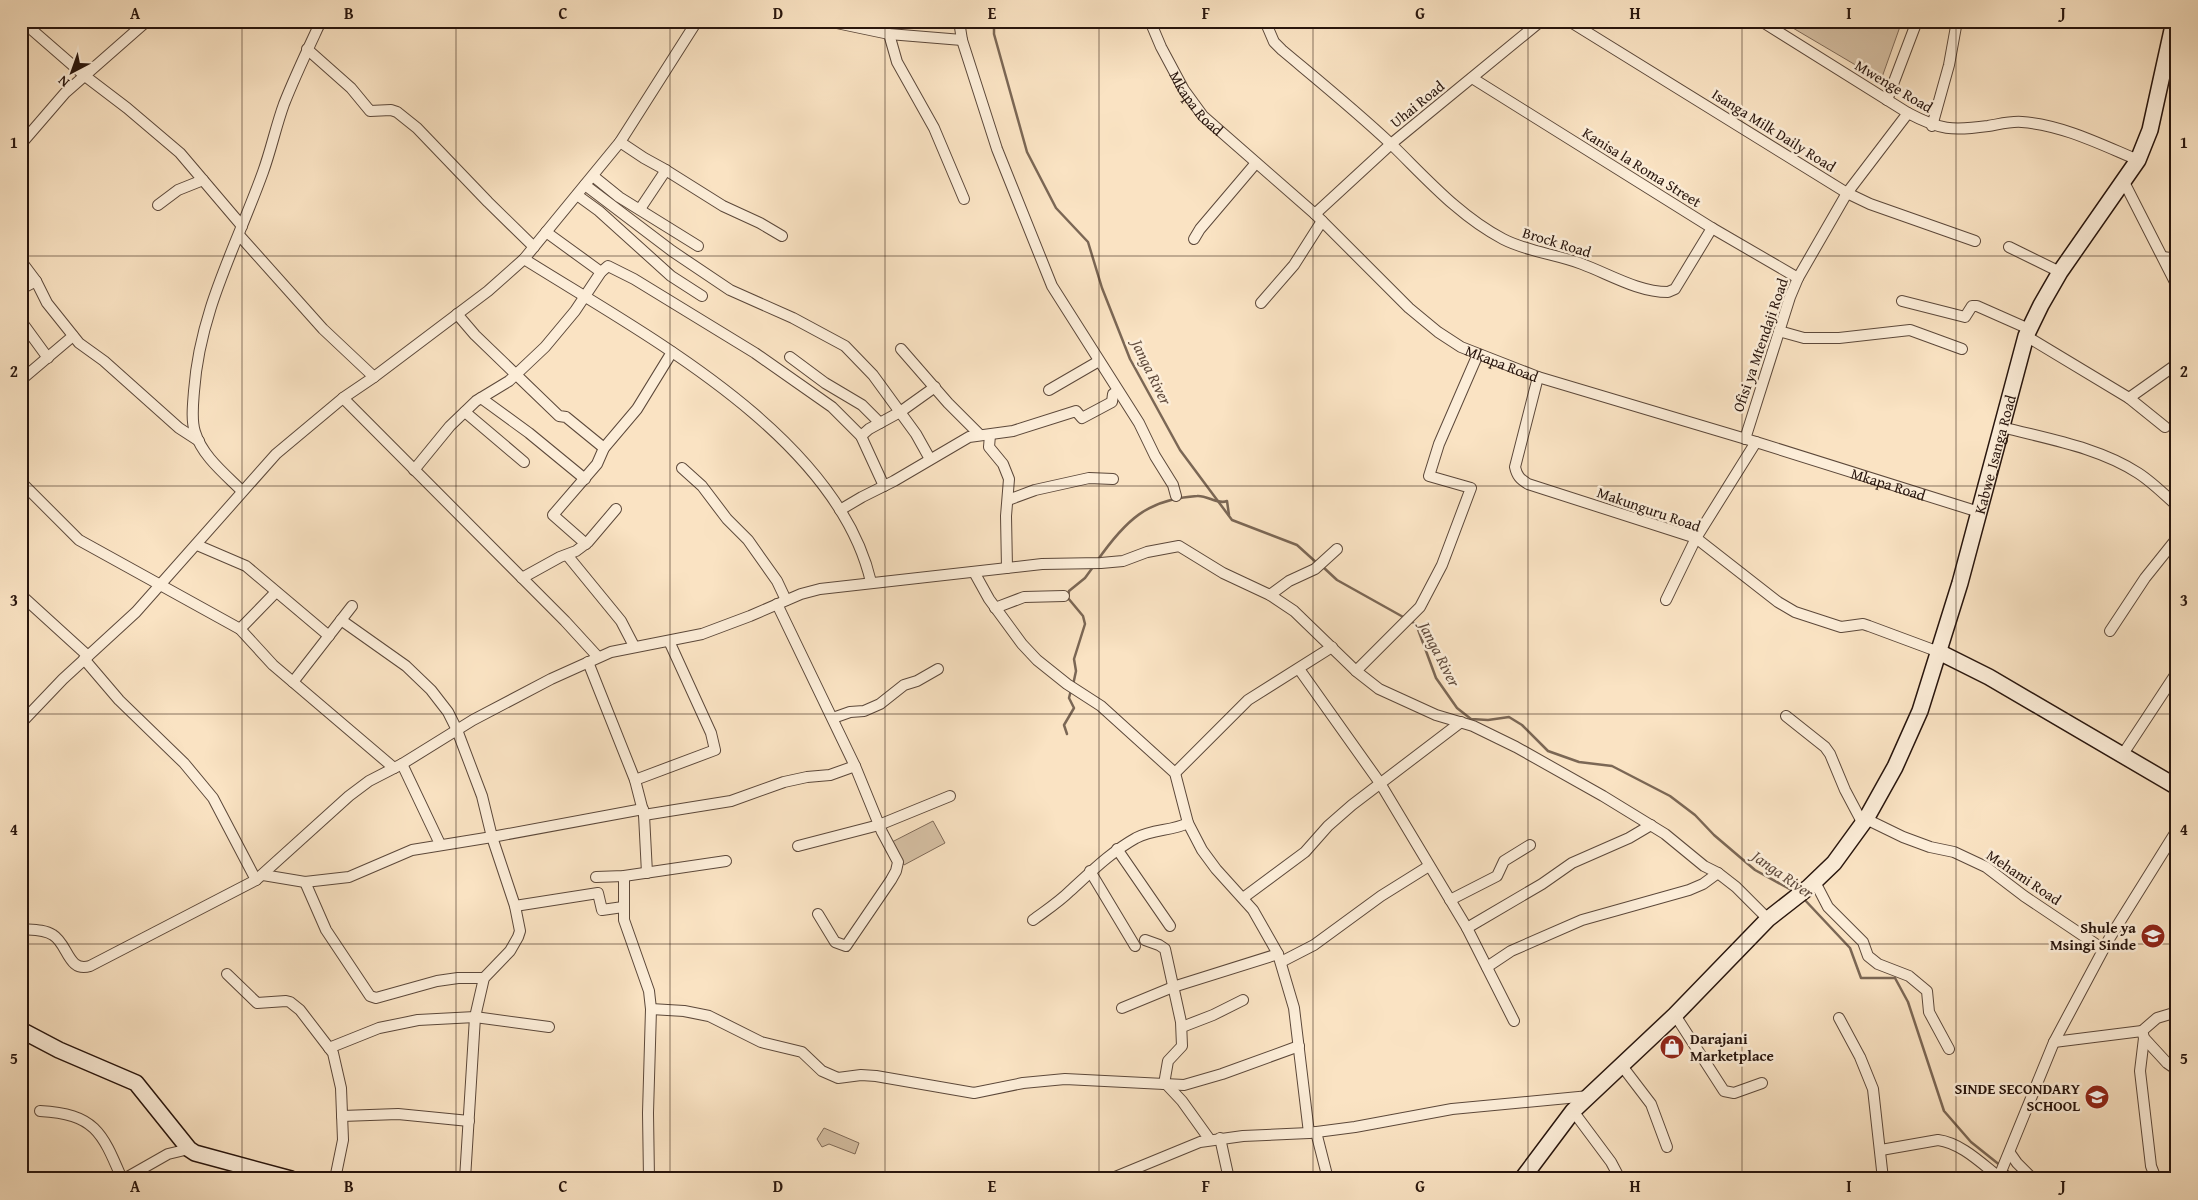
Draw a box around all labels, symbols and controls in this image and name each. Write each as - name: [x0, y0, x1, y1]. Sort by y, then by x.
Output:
- text: A: [130, 1, 141, 25]
- text: B: [344, 1, 354, 25]
- text: C: [558, 1, 568, 25]
- text: D: [773, 1, 783, 25]
- text: E: [988, 1, 997, 25]
- text: F: [1202, 1, 1210, 25]
- text: G: [1415, 1, 1425, 25]
- text: H: [1629, 1, 1641, 25]
- text: I: [1846, 1, 1852, 25]
- text: J: [2057, 1, 2066, 25]
- north arrow: [48, 48, 98, 98]
- street label: Mwenge Road: [1851, 55, 1937, 117]
- street label: Mkapa Road: [1165, 67, 1228, 140]
- text: N: [53, 71, 74, 92]
- street label: Uhai Road: [1385, 76, 1449, 132]
- street label: Isanga Milk Daily Road: [1708, 83, 1840, 177]
- street label: Kanisa la Roma Street: [1579, 122, 1706, 212]
- text: 1: [10, 130, 18, 154]
- text: 1: [2180, 130, 2188, 154]
- street label: Brock Road: [1520, 222, 1594, 262]
- street label: Ofisi ya Mtendaji Road: [1727, 275, 1793, 415]
- water label: Janga River: [1125, 333, 1179, 410]
- street label: Mkapa Road: [1462, 339, 1542, 387]
- text: 2: [10, 359, 18, 383]
- text: 2: [2180, 359, 2188, 383]
- street label: Kabwe_Isanga Road: [1968, 392, 2020, 516]
- street label: Mkapa Road: [1849, 462, 1928, 505]
- street label: Makunguru Road: [1594, 481, 1704, 537]
- text: 3: [10, 588, 18, 612]
- text: 3: [2180, 588, 2188, 612]
- water label: Janga River: [1412, 615, 1467, 692]
- text: 4: [10, 817, 18, 841]
- text: 4: [2180, 817, 2188, 841]
- water label: Janga River: [1745, 842, 1819, 905]
- street label: Mehami Road: [1982, 844, 2066, 910]
- place label: Shule ya Msingi Sinde: [2050, 917, 2136, 955]
- school or university icon: Shule ya Msingi Sinde: [2140, 923, 2166, 949]
- place label: Darajani Marketplace: [1690, 1028, 1774, 1066]
- shop icon: Darajani Marketplace: [1659, 1034, 1685, 1060]
- text: 5: [10, 1046, 18, 1070]
- text: 5: [2180, 1046, 2188, 1070]
- place label: SINDE SECONDARY SCHOOL: [1955, 1078, 2081, 1116]
- school or university icon: SINDE SECONDARY SCHOOL: [2084, 1084, 2110, 1110]
- text: A: [130, 1174, 141, 1198]
- text: B: [344, 1174, 354, 1198]
- text: C: [558, 1174, 568, 1198]
- text: D: [773, 1174, 783, 1198]
- text: E: [988, 1174, 997, 1198]
- text: F: [1202, 1174, 1210, 1198]
- text: G: [1415, 1174, 1425, 1198]
- text: H: [1629, 1174, 1641, 1198]
- text: I: [1846, 1174, 1852, 1198]
- text: J: [2057, 1174, 2066, 1198]

